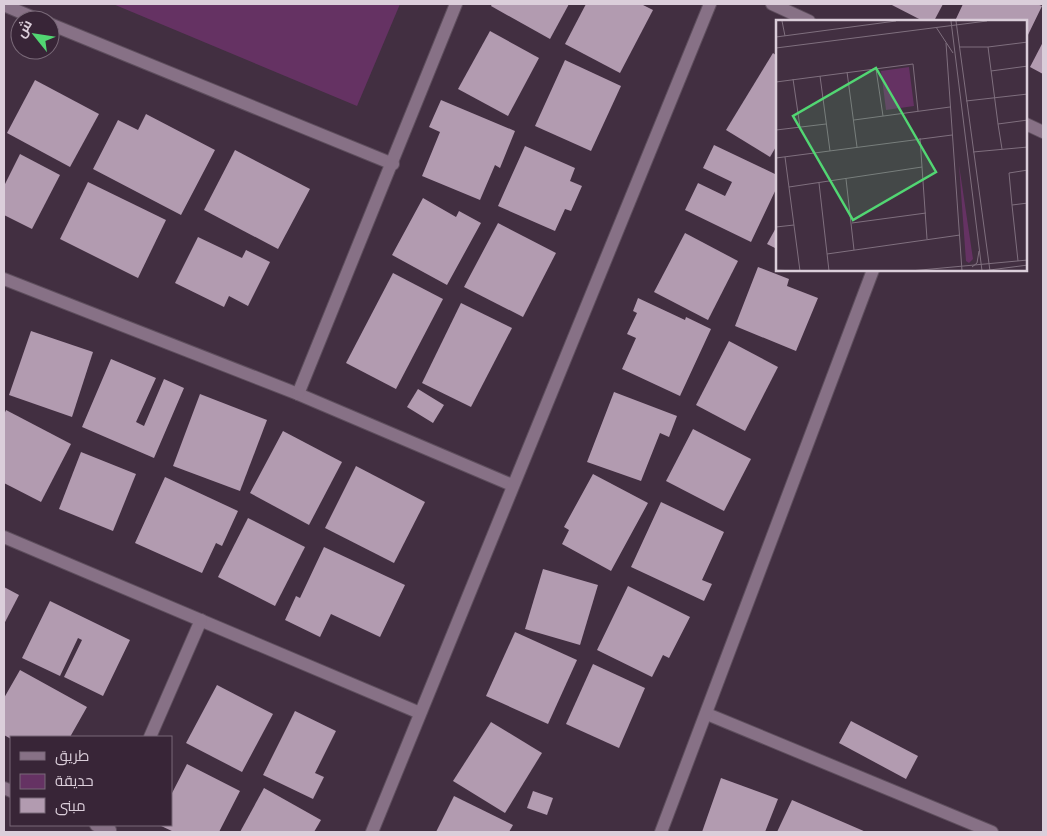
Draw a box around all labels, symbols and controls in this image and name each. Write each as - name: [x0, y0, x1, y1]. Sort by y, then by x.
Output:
- north arrow: [10, 10, 60, 60]
- text: ش: [11, 16, 36, 41]
- inset map: [776, 20, 1027, 271]
- legend: [10, 736, 172, 826]
- text: طريق: [55, 747, 89, 766]
- text: حديقة: [55, 772, 94, 790]
- text: مبنى: [55, 797, 86, 816]

